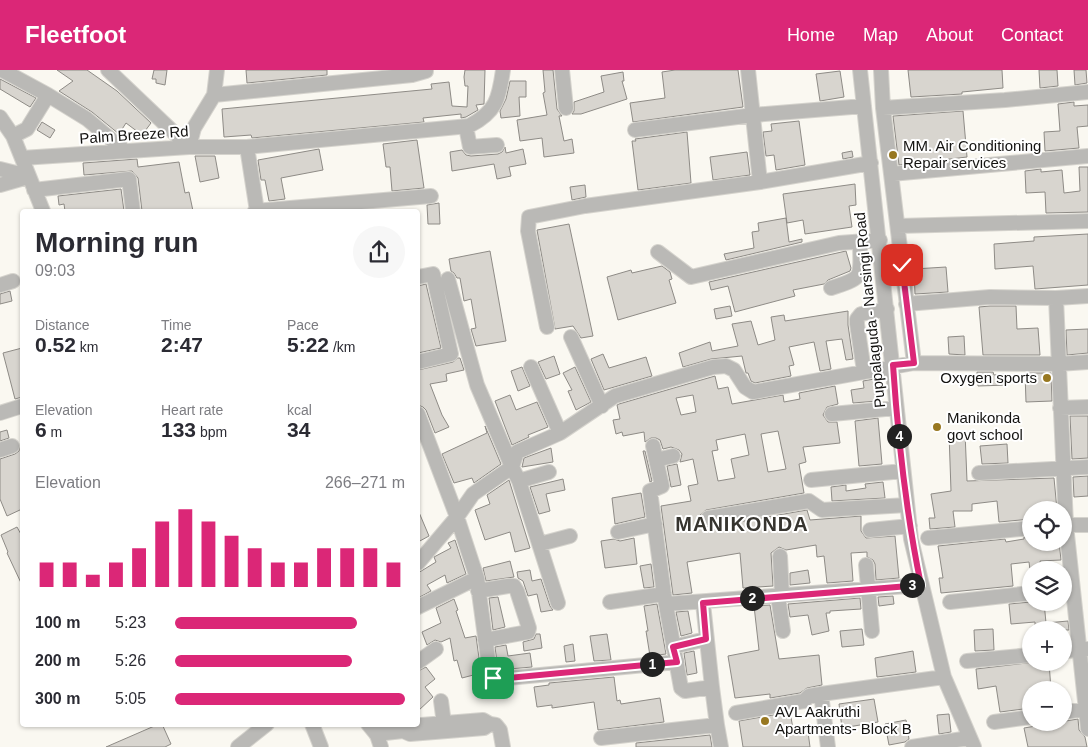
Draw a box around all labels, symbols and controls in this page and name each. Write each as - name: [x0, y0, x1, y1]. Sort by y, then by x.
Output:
- text: Fleetfoot: [25, 21, 126, 48]
- text: Home: [787, 25, 835, 45]
- text: Map: [863, 25, 898, 45]
- text: About: [926, 25, 973, 45]
- text: Contact: [1001, 25, 1063, 45]
- street label: Palm Breeze Rd: [79, 122, 189, 147]
- place label: MM. Air Conditioning Repair services: [903, 137, 1041, 171]
- marker: MM. Air Conditioning Repair services: [887, 149, 899, 161]
- street label: Puppalaguda - Narsingi Road: [851, 211, 888, 409]
- button: share: [353, 226, 405, 278]
- text: Morning run: [35, 227, 198, 258]
- pin: [881, 244, 923, 286]
- icon: check: [888, 251, 916, 279]
- text: 09:03: [35, 262, 75, 279]
- text: Distance: [35, 317, 89, 333]
- text: Time: [161, 317, 192, 333]
- text: Pace: [287, 317, 319, 333]
- text: 0.52: [35, 333, 76, 356]
- text: 2:47: [161, 333, 203, 356]
- text: 5:22: [287, 333, 329, 356]
- text: km: [76, 339, 98, 355]
- text: /km: [329, 339, 355, 355]
- place label: Oxygen sports: [940, 369, 1037, 386]
- marker: Oxygen sports: [1041, 372, 1053, 384]
- text: Elevation: [35, 402, 93, 418]
- text: Heart rate: [161, 402, 223, 418]
- text: kcal: [287, 402, 312, 418]
- place label: Manikonda govt school: [947, 409, 1023, 443]
- text: 6: [35, 418, 47, 441]
- text: 133: [161, 418, 196, 441]
- text: 34: [287, 418, 310, 441]
- marker: Manikonda govt school: [931, 421, 943, 433]
- text: m: [47, 424, 62, 440]
- text: bpm: [196, 424, 227, 440]
- pin: 4: [886, 424, 912, 448]
- text: 4: [896, 428, 903, 444]
- text: Elevation: [35, 474, 101, 491]
- text: 266–271 m: [325, 474, 405, 491]
- map controls: [1022, 501, 1072, 731]
- button: locate: [1022, 501, 1072, 551]
- district label: MANIKONDA: [675, 513, 809, 535]
- button: layers: [1022, 561, 1072, 611]
- pin: 3: [900, 572, 924, 598]
- text: 3: [909, 577, 916, 593]
- pin: 2: [740, 586, 764, 610]
- text: 2: [749, 590, 756, 606]
- text: 100 m: [35, 614, 80, 631]
- text: 5:23: [115, 614, 146, 631]
- button: +: [1022, 621, 1072, 671]
- text: 200 m: [35, 652, 80, 669]
- text: 5:26: [115, 652, 146, 669]
- pin: 1: [640, 652, 664, 676]
- text: 1: [649, 656, 656, 672]
- pin: [472, 657, 514, 699]
- icon: arrive: [479, 664, 507, 692]
- button: −: [1022, 681, 1072, 731]
- text: 300 m: [35, 690, 80, 707]
- text: 5:05: [115, 690, 146, 707]
- place label: AVL Aakruthi Apartments- Block B: [775, 703, 912, 737]
- marker: AVL Aakruthi Apartments- Block B: [759, 715, 771, 727]

